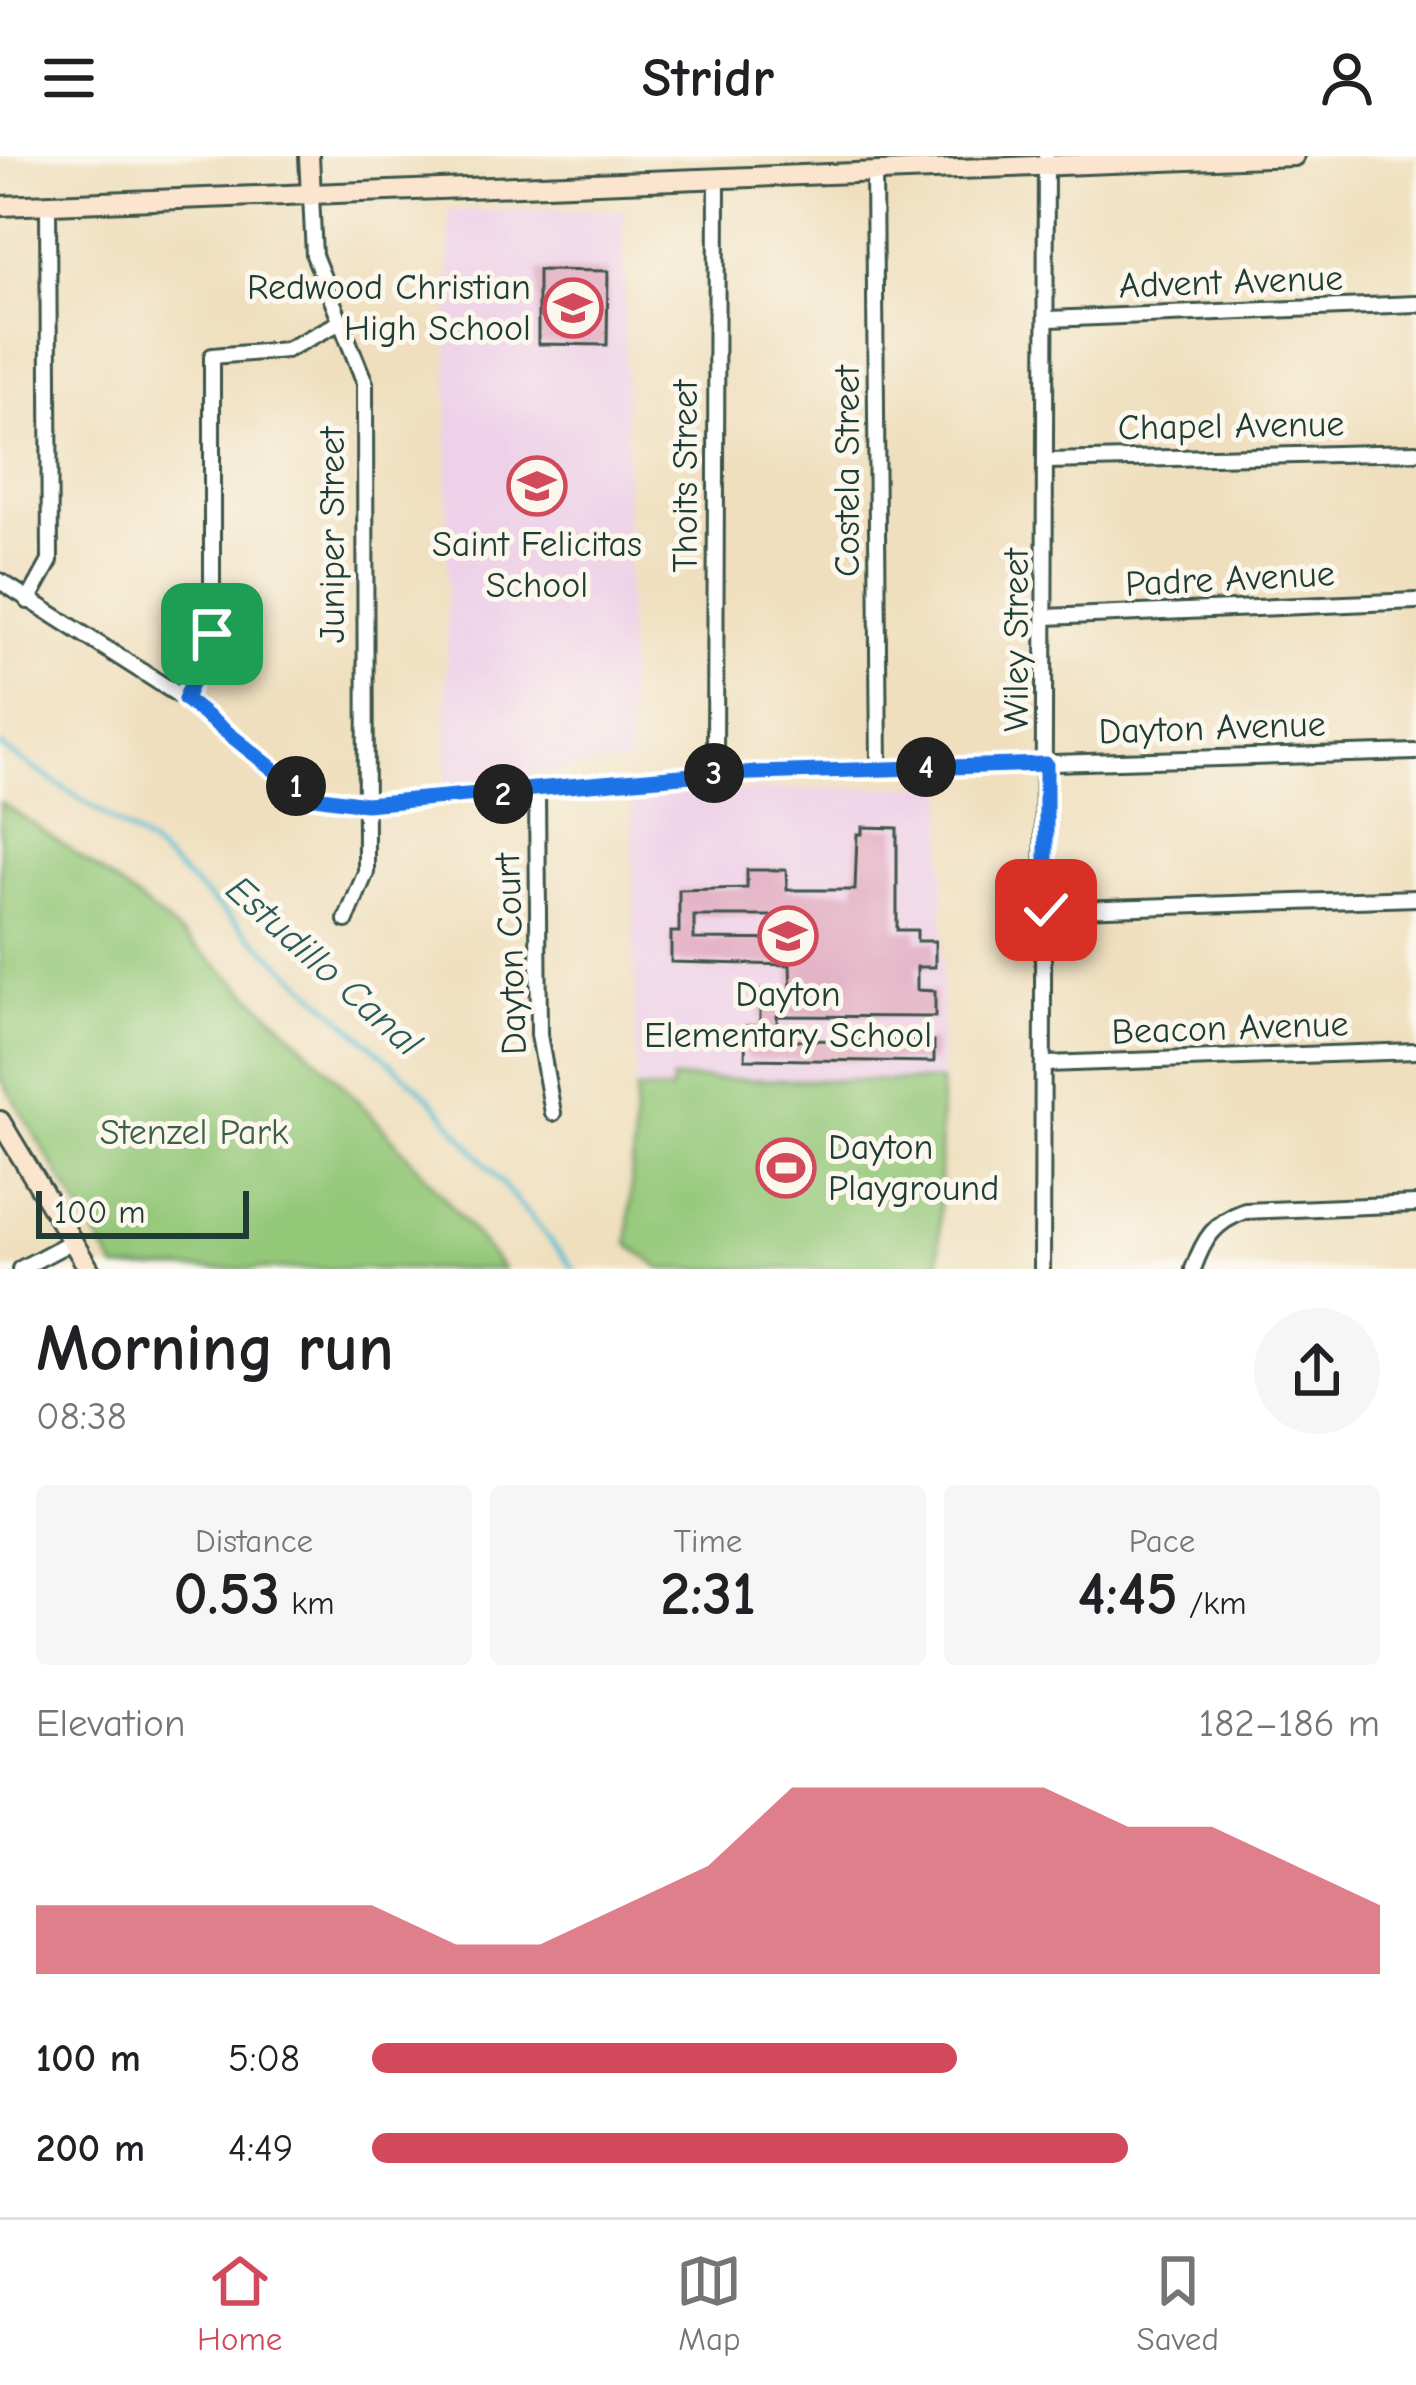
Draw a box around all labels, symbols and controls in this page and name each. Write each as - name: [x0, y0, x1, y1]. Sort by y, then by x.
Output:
- icon: menu: [36, 45, 102, 111]
- icon: person: [1314, 45, 1380, 111]
- text: Stridr: [642, 47, 774, 110]
- street label: Advent Avenue: [1118, 258, 1344, 306]
- place label: Redwood Christian High School: [247, 267, 531, 349]
- school or university icon: Redwood Christian High School: [542, 277, 604, 339]
- street label: Costela Street: [827, 363, 868, 577]
- street label: Thoits Street: [665, 378, 706, 572]
- street label: Chapel Avenue: [1117, 404, 1345, 448]
- street label: Juniper Street: [312, 425, 353, 643]
- school or university icon: Saint Felicitas School: [506, 455, 568, 517]
- place label: Saint Felicitas School: [432, 524, 642, 606]
- street label: Wiley Street: [996, 547, 1037, 732]
- street label: Padre Avenue: [1124, 553, 1336, 605]
- pin: [161, 583, 263, 685]
- icon: arrive: [179, 601, 245, 667]
- street label: Dayton Avenue: [1098, 704, 1326, 752]
- pin: 4: [896, 737, 956, 797]
- pin: 3: [684, 743, 744, 803]
- text: 4: [918, 748, 934, 786]
- text: 3: [706, 754, 722, 792]
- pin: 1: [266, 756, 326, 816]
- pin: 2: [473, 764, 533, 824]
- text: 1: [290, 767, 302, 805]
- text: 2: [495, 775, 511, 813]
- street label: Dayton Court: [487, 851, 535, 1055]
- pin: [995, 859, 1097, 961]
- water label: Estudillo Canal: [217, 867, 431, 1066]
- icon: check: [1013, 877, 1079, 943]
- school or university icon: Dayton Elementary School: [757, 905, 819, 967]
- place label: Dayton Elementary School: [644, 974, 932, 1056]
- street label: Beacon Avenue: [1111, 1003, 1349, 1053]
- park label: Stenzel Park: [100, 1112, 289, 1153]
- place label: Dayton Playground: [828, 1127, 999, 1209]
- sports icon: Dayton Playground: [755, 1137, 817, 1199]
- scale bar: [36, 1185, 249, 1238]
- text: 100 m: [54, 1193, 146, 1231]
- button: share: [1254, 1308, 1380, 1434]
- text: Morning run: [36, 1311, 394, 1387]
- text: 08:38: [36, 1394, 127, 1439]
- text: Distance: [195, 1522, 313, 1560]
- text: Time: [674, 1522, 742, 1560]
- text: Pace: [1129, 1522, 1195, 1560]
- text: 0.53: [174, 1560, 280, 1629]
- text: 2:31: [660, 1560, 756, 1629]
- text: 4:45: [1077, 1560, 1178, 1629]
- text: km: [280, 1584, 334, 1622]
- text: /km: [1178, 1584, 1247, 1622]
- text: Elevation: [36, 1701, 185, 1746]
- text: 182–186 m: [1199, 1701, 1380, 1746]
- text: 100 m: [36, 2036, 141, 2081]
- text: 5:08: [228, 2036, 300, 2081]
- text: 200 m: [36, 2126, 145, 2171]
- text: 4:49: [228, 2126, 294, 2171]
- tab: Home: [197, 2248, 282, 2358]
- tab: Map: [676, 2248, 742, 2358]
- tab: Saved: [1136, 2248, 1219, 2358]

